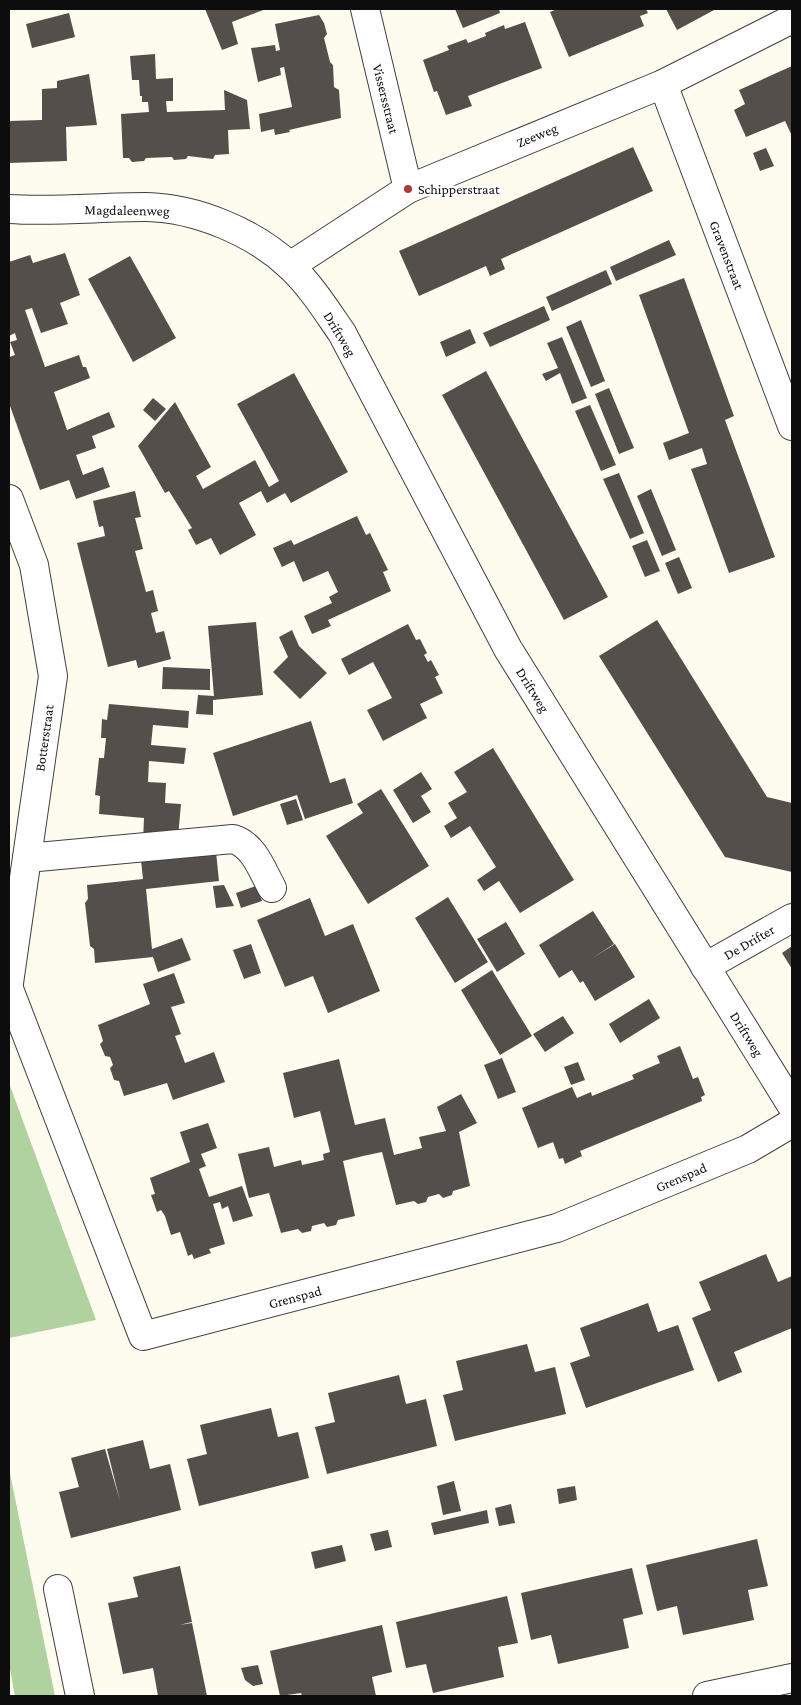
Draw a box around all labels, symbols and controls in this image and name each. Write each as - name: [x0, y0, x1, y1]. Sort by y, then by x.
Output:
- street label: Vissersstraat: [370, 62, 402, 136]
- street label: Zeeweg: [514, 120, 560, 150]
- place label: Schipperstraat: [418, 181, 500, 197]
- marker: Schipperstraat: [402, 183, 414, 195]
- street label: Magdaleenweg: [84, 201, 170, 219]
- street label: Gravenstraat: [707, 218, 748, 292]
- street label: Driftweg: [320, 309, 360, 360]
- street label: Driftweg: [513, 665, 553, 716]
- street label: Botterstraat: [31, 703, 57, 772]
- street label: De Drifter: [721, 921, 777, 963]
- street label: Driftweg: [727, 1009, 767, 1060]
- street label: Grenspad: [653, 1159, 710, 1195]
- street label: Grenspad: [267, 1282, 324, 1312]

